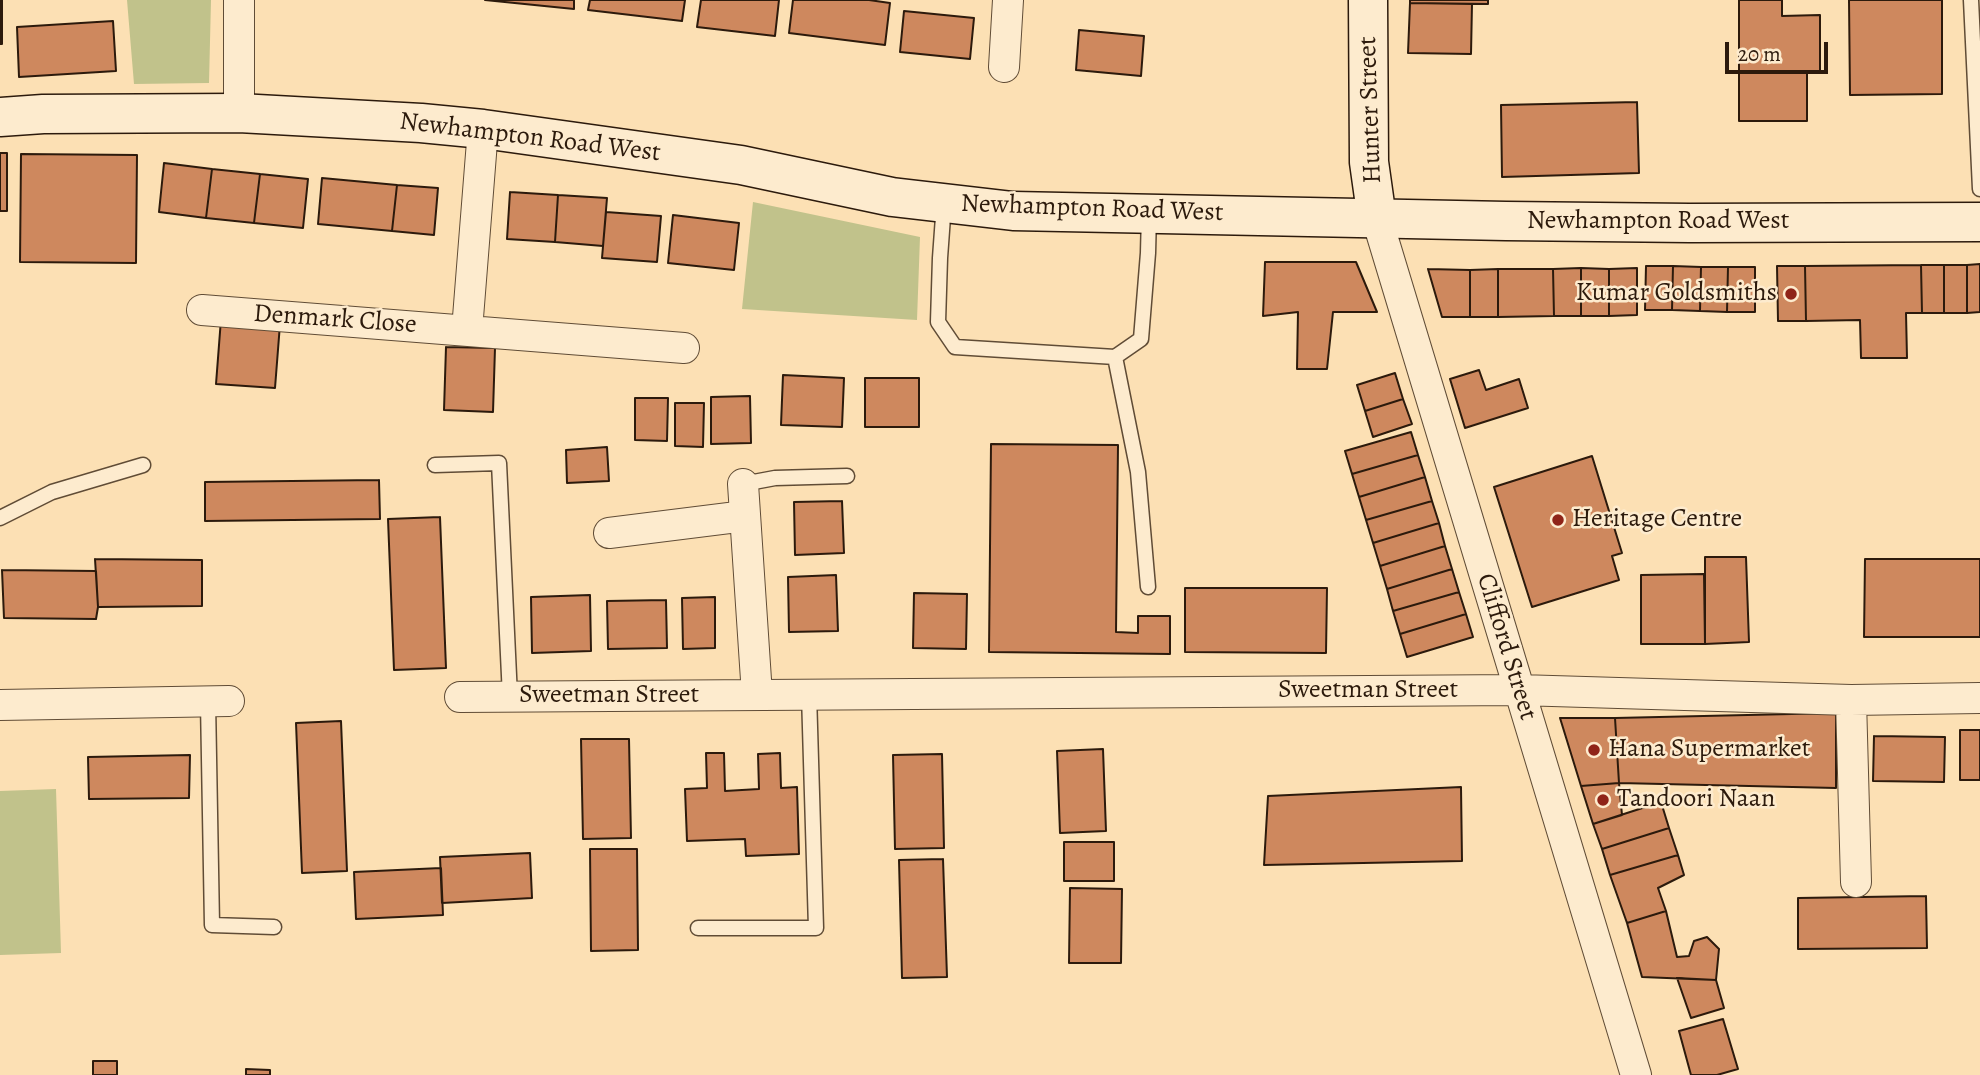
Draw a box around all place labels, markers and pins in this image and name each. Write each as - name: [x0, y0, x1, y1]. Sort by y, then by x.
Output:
- place label: Kumar Goldsmiths: [1576, 278, 1777, 310]
- marker: Kumar Goldsmiths: [1783, 286, 1799, 302]
- place label: Heritage Centre: [1572, 504, 1742, 536]
- marker: Heritage Centre: [1550, 512, 1566, 528]
- place label: Hana Supermarket: [1608, 734, 1810, 766]
- marker: Hana Supermarket: [1586, 742, 1602, 758]
- place label: Tandoori Naan: [1617, 784, 1775, 816]
- marker: Tandoori Naan: [1595, 792, 1611, 808]

